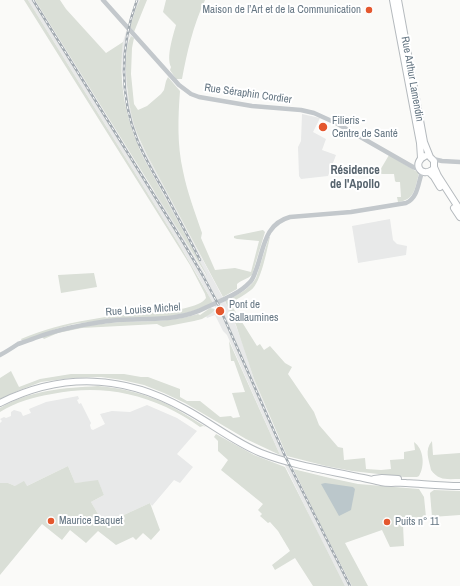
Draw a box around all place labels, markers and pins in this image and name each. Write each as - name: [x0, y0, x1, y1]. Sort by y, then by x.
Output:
- place label: Maison de l’Art et de la Communication: [203, 3, 361, 17]
- marker: Maison de l’Art et de la Communication: [364, 5, 374, 15]
- place label: Filieris - Centre de Santé: [332, 114, 398, 140]
- marker: Filieris - Centre de Santé: [317, 121, 329, 133]
- place label: Pont de Sallaumines: [229, 298, 279, 324]
- marker: Pont de Sallaumines: [214, 305, 226, 317]
- place label: Maurice Baquet: [59, 514, 123, 528]
- place label: Puits n° 11: [395, 515, 439, 529]
- marker: Maurice Baquet: [46, 516, 56, 526]
- marker: Puits n° 11: [382, 517, 392, 527]

